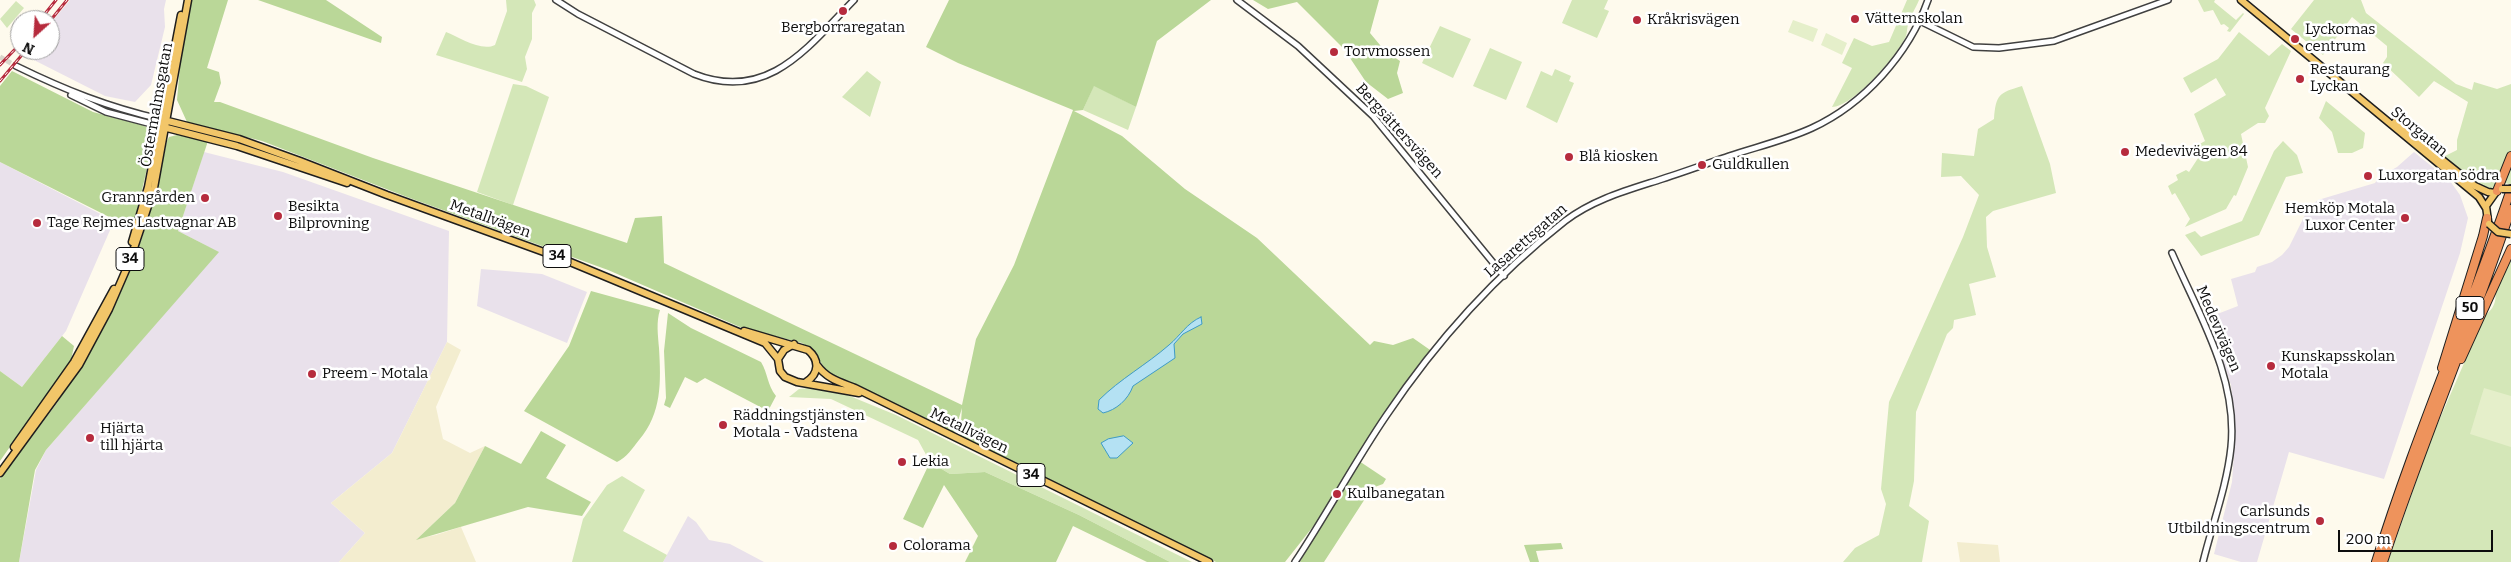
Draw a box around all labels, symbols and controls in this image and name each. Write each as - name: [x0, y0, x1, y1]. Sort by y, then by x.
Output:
- marker: Bergborraregatan: [837, 5, 849, 17]
- north arrow: [10, 10, 60, 60]
- place label: Vätternskolan: [1865, 10, 1963, 28]
- place label: Kråkrisvägen: [1647, 11, 1740, 29]
- marker: Vätternskolan: [1849, 13, 1861, 25]
- marker: Kråkrisvägen: [1631, 14, 1643, 26]
- place label: Bergborraregatan: [781, 19, 905, 37]
- place label: Lyckornas centrum: [2305, 21, 2376, 56]
- marker: Lyckornas centrum: [2289, 33, 2301, 45]
- text: N: [20, 38, 37, 58]
- street label: Östermalmsgatan: [137, 41, 177, 169]
- place label: Torvmossen: [1344, 43, 1430, 61]
- marker: Torvmossen: [1328, 46, 1340, 58]
- place label: Restaurang Lyckan: [2310, 61, 2390, 96]
- marker: Restaurang Lyckan: [2294, 73, 2306, 85]
- street label: Bergsättersvägen: [1352, 80, 1446, 182]
- street label: Storgatan: [2387, 103, 2451, 161]
- place label: Medevivägen 84: [2135, 143, 2248, 161]
- marker: Medevivägen 84: [2119, 146, 2131, 158]
- place label: Blå kiosken: [1579, 148, 1658, 166]
- marker: Blå kiosken: [1563, 151, 1575, 163]
- place label: Guldkullen: [1712, 156, 1789, 174]
- marker: Guldkullen: [1696, 159, 1708, 171]
- place label: Luxorgatan södra: [2378, 167, 2499, 185]
- marker: Luxorgatan södra: [2362, 170, 2374, 182]
- place label: Granngården: [101, 189, 195, 207]
- marker: Granngården: [199, 192, 211, 204]
- street label: Metallvägen: [447, 196, 533, 242]
- place label: Besikta Bilprovning: [288, 198, 369, 233]
- street label: Lasarettsgatan: [1481, 200, 1571, 282]
- place label: Hemköp Motala Luxor Center: [2285, 200, 2395, 235]
- marker: Besikta Bilprovning: [272, 210, 284, 222]
- marker: Hemköp Motala Luxor Center: [2399, 212, 2411, 224]
- place label: Tage Rejmes Lastvagnar AB: [47, 214, 237, 232]
- marker: Tage Rejmes Lastvagnar AB: [31, 217, 43, 229]
- road number: 34: [543, 245, 571, 268]
- road number: 34: [116, 248, 144, 270]
- street label: Medevivägen: [2192, 283, 2244, 375]
- road number: 50: [2456, 296, 2484, 320]
- place label: Kunskapsskolan Motala: [2281, 348, 2395, 383]
- marker: Kunskapsskolan Motala: [2265, 360, 2277, 372]
- place label: Preem - Motala: [322, 365, 428, 383]
- marker: Preem - Motala: [306, 368, 318, 380]
- street label: Metallvägen: [927, 404, 1011, 458]
- place label: Räddningstjänsten Motala - Vadstena: [733, 407, 865, 442]
- marker: Räddningstjänsten Motala - Vadstena: [717, 419, 729, 431]
- place label: Hjärta till hjärta: [100, 420, 163, 455]
- marker: Hjärta till hjärta: [84, 432, 96, 444]
- place label: Lekia: [912, 453, 949, 471]
- marker: Lekia: [896, 456, 908, 468]
- road number: 34: [1017, 464, 1045, 486]
- place label: Kulbanegatan: [1347, 485, 1445, 503]
- marker: Kulbanegatan: [1331, 488, 1343, 500]
- place label: Carlsunds Utbildningscentrum: [2168, 503, 2310, 538]
- marker: Carlsunds Utbildningscentrum: [2314, 515, 2326, 527]
- scale bar: [2341, 520, 2496, 552]
- text: 200 m: [2346, 530, 2391, 548]
- place label: Colorama: [903, 537, 971, 555]
- marker: Colorama: [887, 540, 899, 552]

